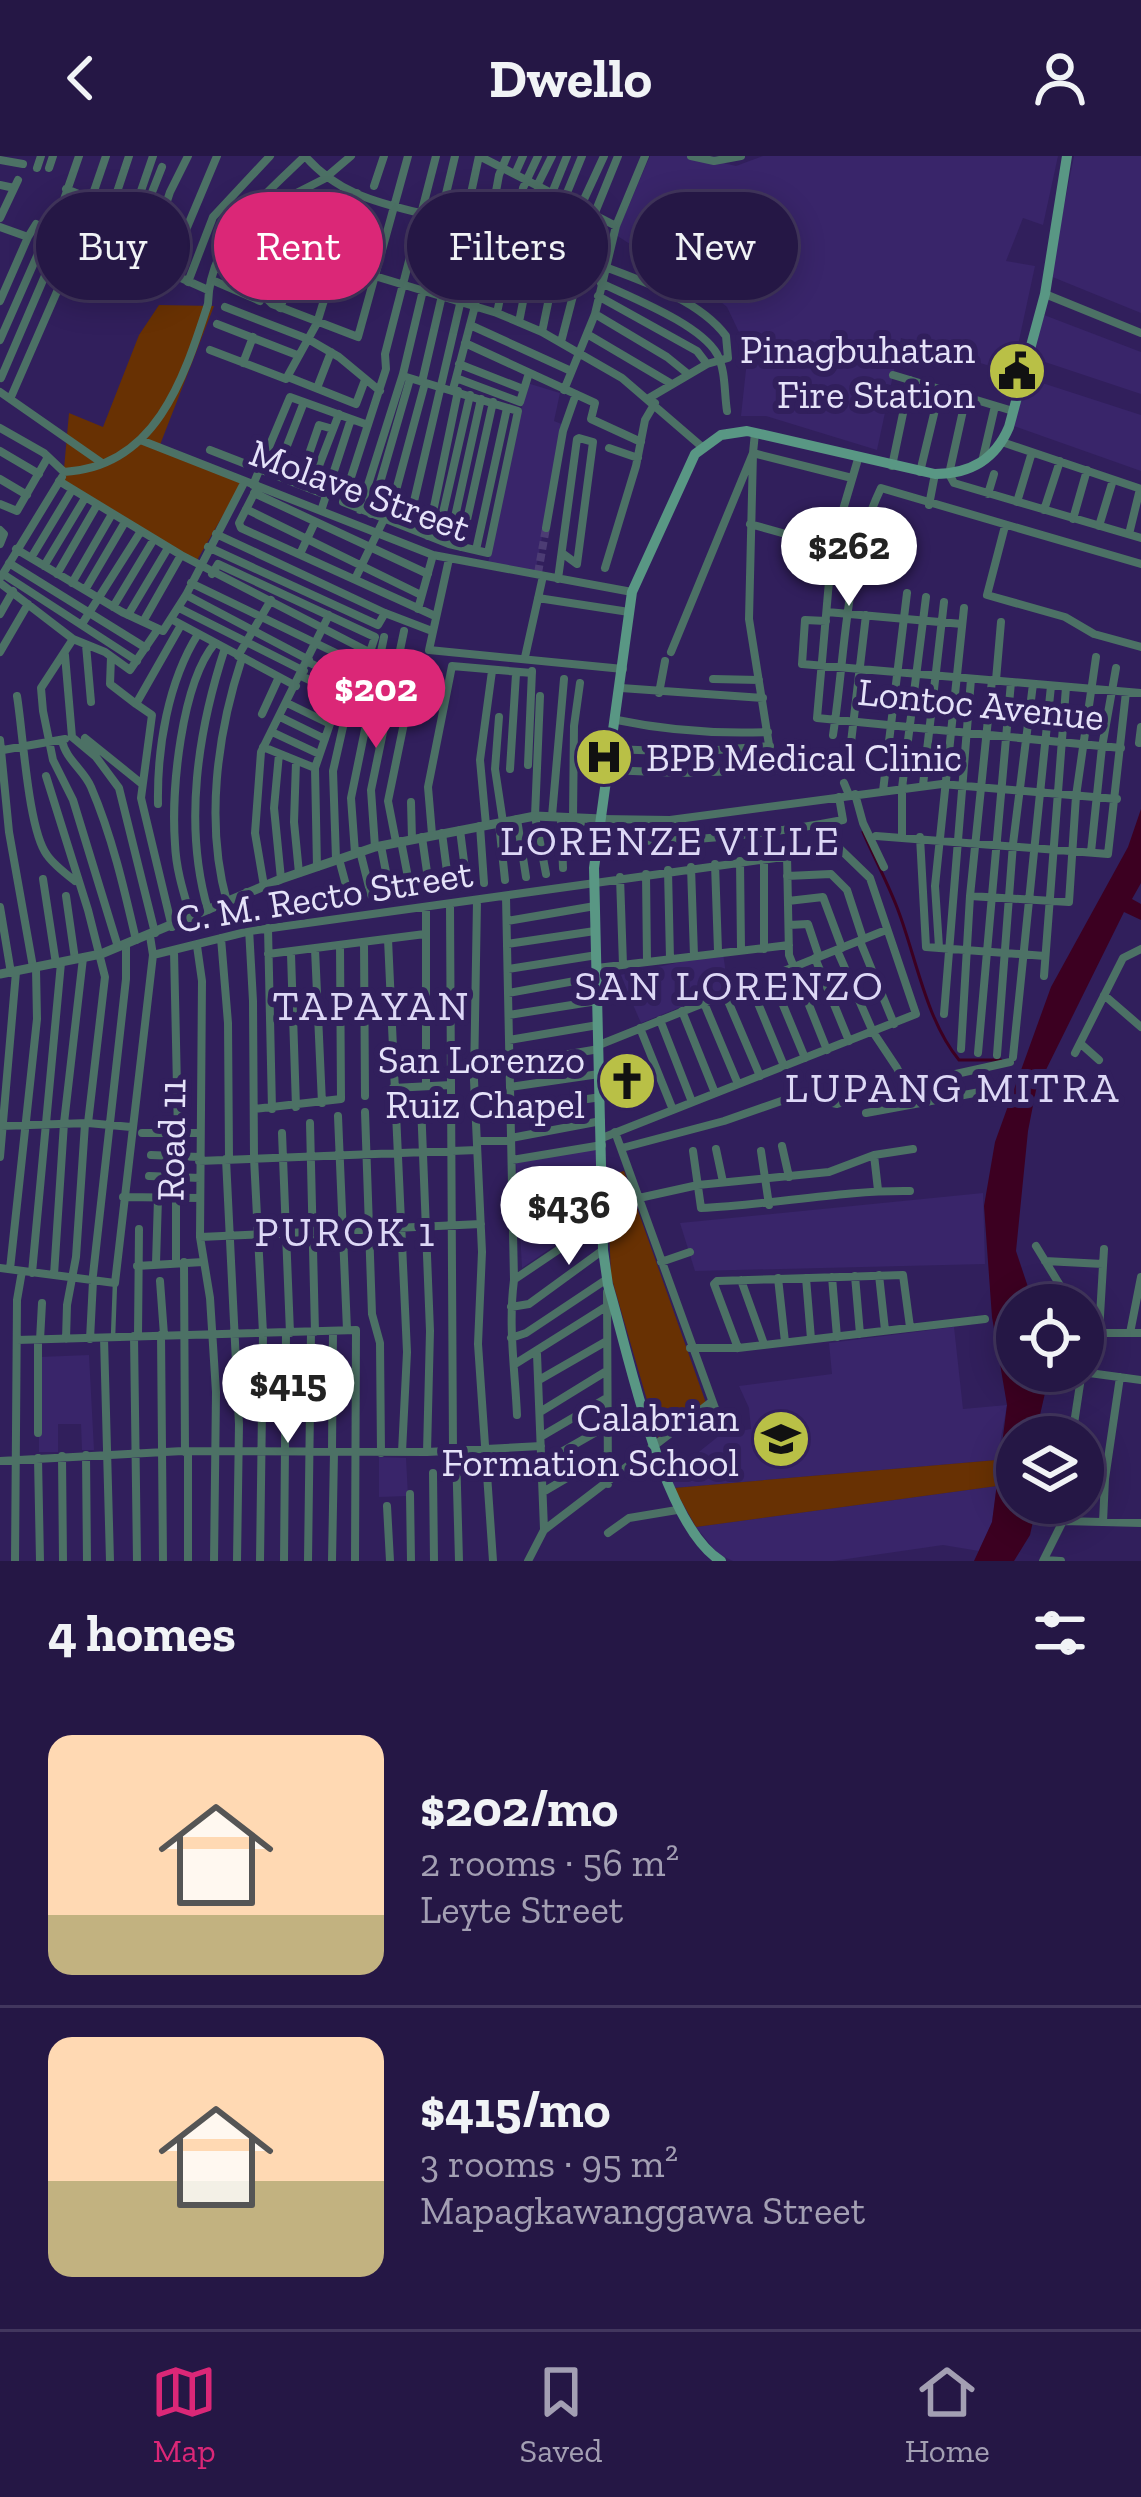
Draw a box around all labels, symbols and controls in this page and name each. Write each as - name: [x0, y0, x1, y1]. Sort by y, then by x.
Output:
- icon: back: [48, 45, 114, 111]
- icon: person: [1027, 45, 1093, 111]
- text: Dwello: [489, 46, 652, 111]
- chip: Buy: [36, 192, 190, 300]
- chip: Rent: [214, 192, 383, 300]
- chip: Filters: [407, 192, 608, 300]
- chip: New: [632, 192, 798, 300]
- place label: Pinagbuhatan Fire Station: [740, 326, 975, 418]
- public building icon: Pinagbuhatan Fire Station: [986, 340, 1048, 402]
- street label: Molave Street: [243, 428, 477, 552]
- pin: $262: [778, 507, 920, 609]
- text: $262: [808, 522, 890, 569]
- pin: $202: [305, 649, 447, 751]
- text: $202: [334, 664, 418, 711]
- street label: Lontoc Avenue: [856, 668, 1106, 740]
- hospital icon: BPB Medical Clinic: [573, 726, 635, 788]
- place label: BPB Medical Clinic: [646, 734, 962, 781]
- district label: LORENZE VILLE: [500, 815, 842, 866]
- street label: C. M. Recto Street: [172, 849, 476, 943]
- district label: SAN LORENZO: [574, 960, 886, 1011]
- district label: TAPAYAN: [273, 980, 471, 1031]
- place label: San Lorenzo Ruiz Chapel: [378, 1036, 585, 1128]
- church icon: San Lorenzo Ruiz Chapel: [596, 1050, 658, 1112]
- district label: LUPANG MITRA: [785, 1062, 1121, 1113]
- street label: Road 11: [146, 1078, 196, 1202]
- pin: $436: [498, 1166, 640, 1268]
- text: $436: [527, 1181, 611, 1228]
- district label: PUROK 1: [254, 1206, 438, 1257]
- map controls: [996, 1284, 1104, 1524]
- button: locate: [996, 1284, 1104, 1392]
- pin: $415: [217, 1344, 359, 1446]
- text: $415: [249, 1359, 327, 1406]
- place label: Calabrian Formation School: [442, 1394, 739, 1486]
- school or university icon: Calabrian Formation School: [750, 1408, 812, 1470]
- button: layers: [996, 1416, 1104, 1524]
- icon: filters: [1027, 1600, 1093, 1666]
- text: 4 homes: [48, 1603, 236, 1664]
- text: $202/mo: [420, 1778, 618, 1839]
- icon: home: [144, 1783, 288, 1927]
- text: 2 rooms · 56 m²: [420, 1839, 679, 1886]
- text: Leyte Street: [420, 1886, 623, 1933]
- text: $415/mo: [420, 2079, 610, 2140]
- icon: home: [144, 2085, 288, 2229]
- text: 3 rooms · 95 m²: [420, 2140, 678, 2187]
- text: Mapagkawanggawa Street: [420, 2187, 865, 2234]
- tab: Map: [151, 2359, 217, 2470]
- tab: Saved: [520, 2359, 602, 2470]
- tab: Home: [905, 2359, 990, 2470]

